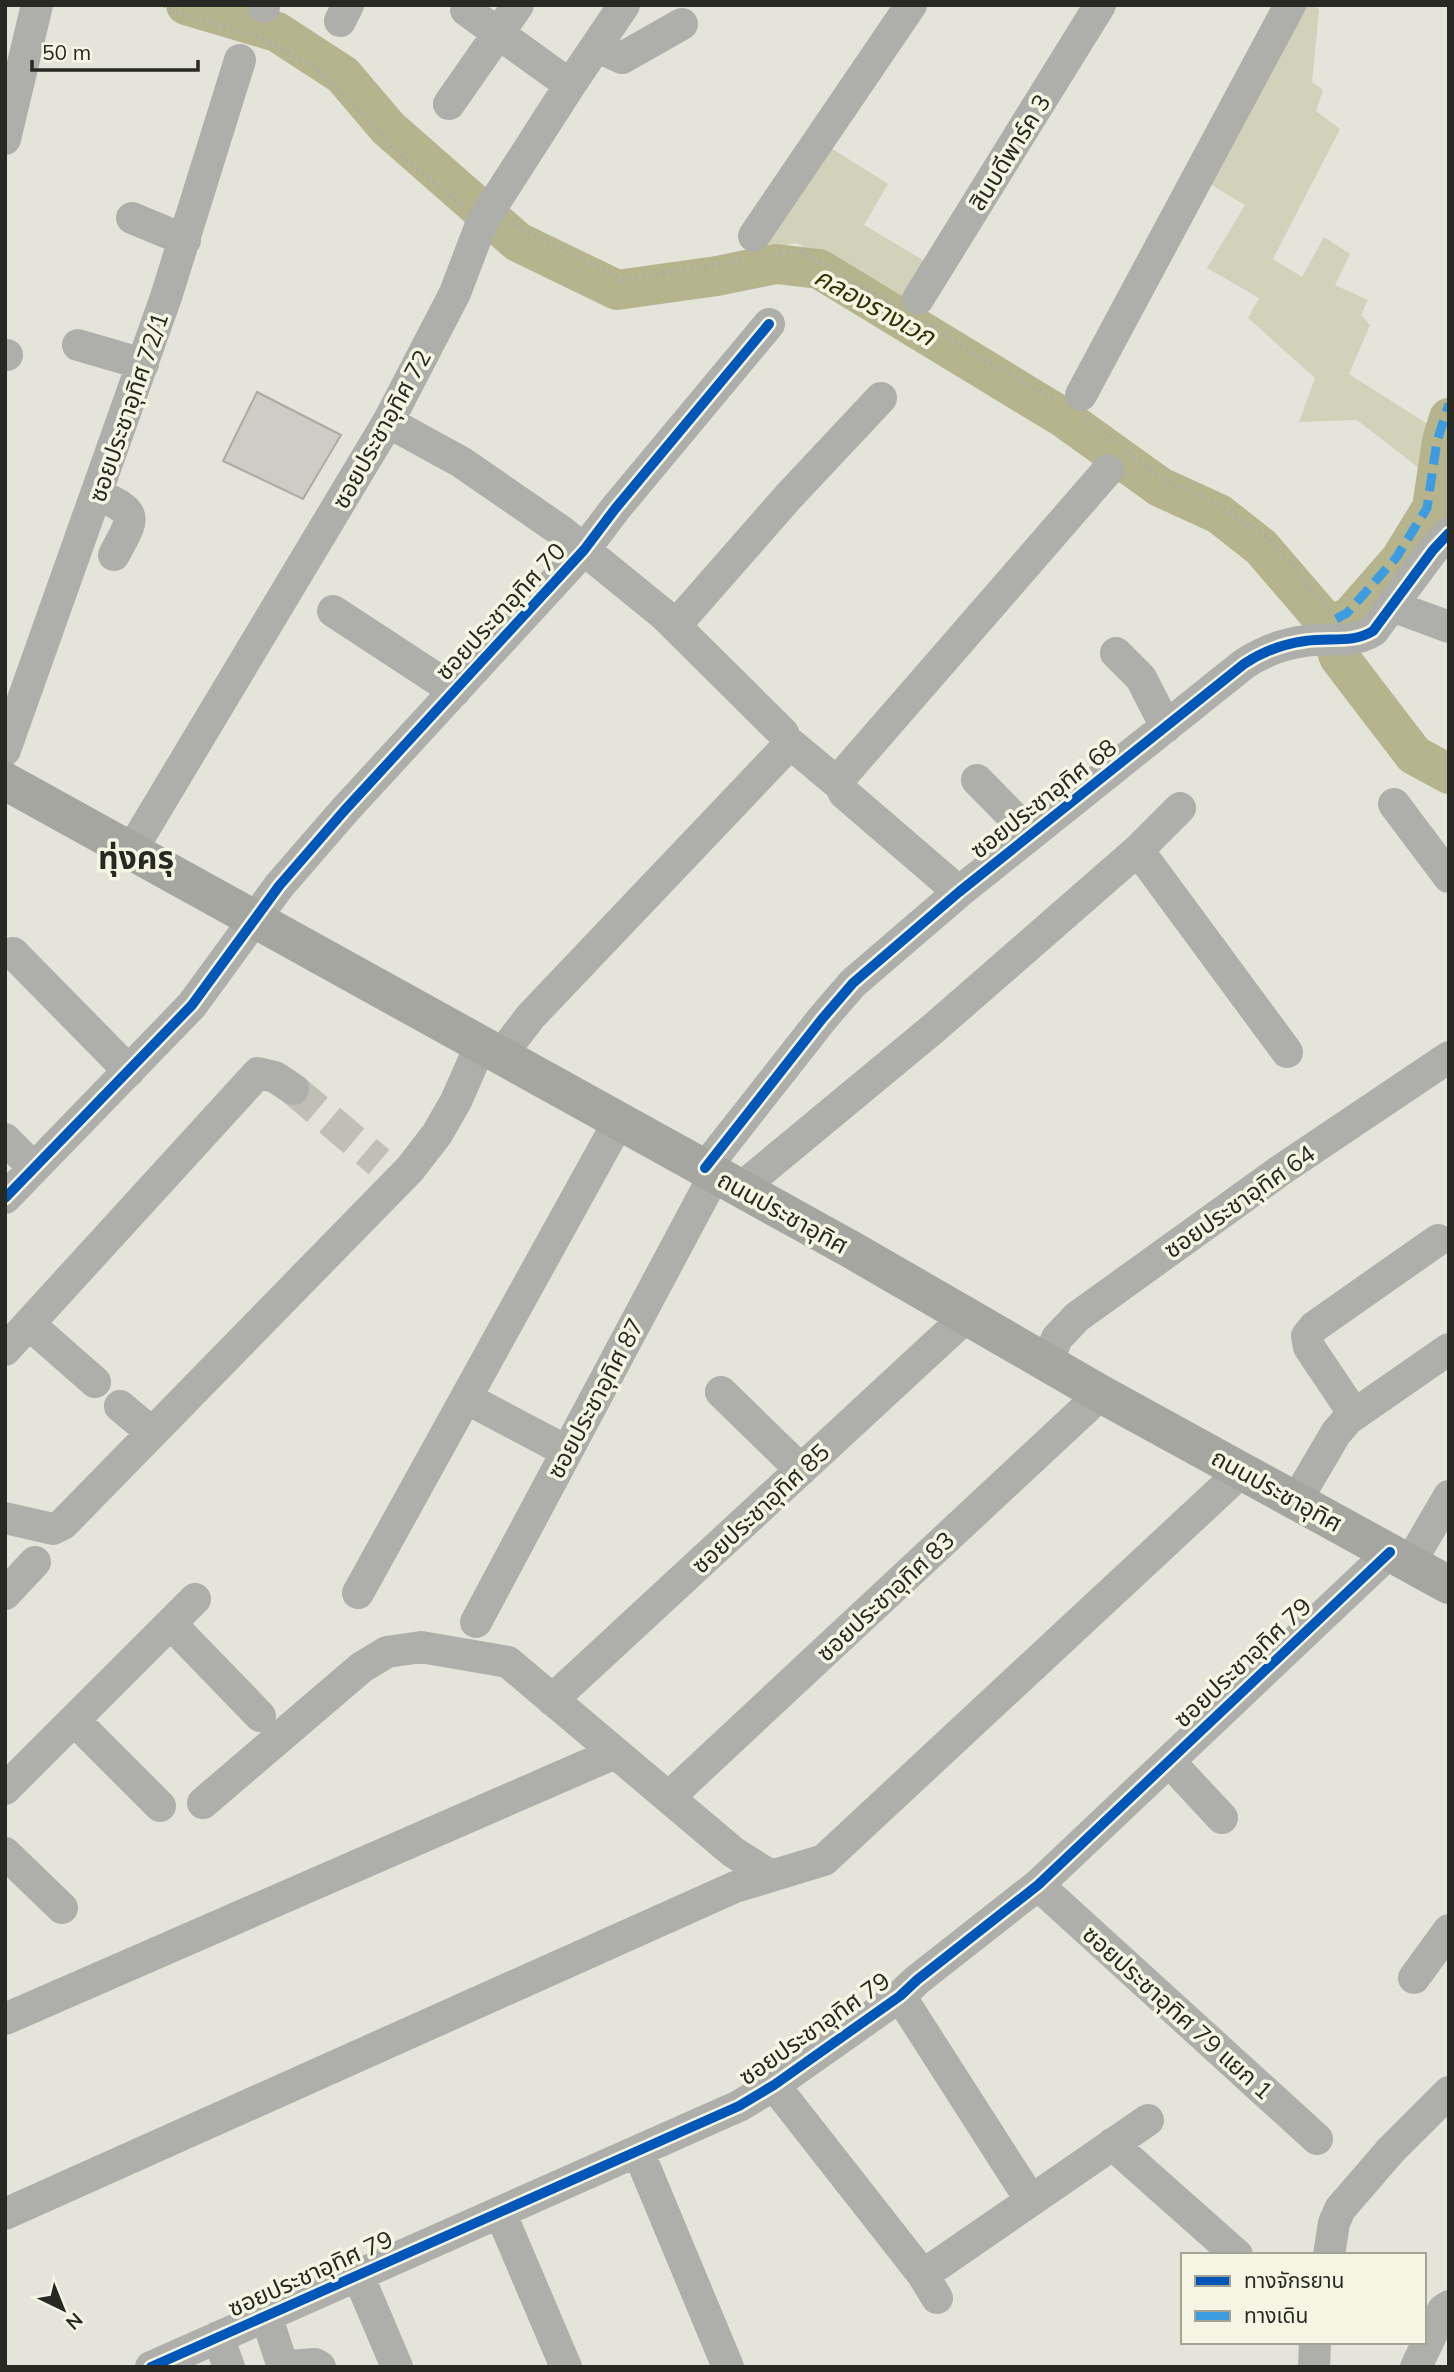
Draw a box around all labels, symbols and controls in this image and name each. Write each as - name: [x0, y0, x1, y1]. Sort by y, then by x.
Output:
- scale bar: [32, 28, 198, 72]
- text: 50 m: [42, 39, 91, 65]
- street label: สินบดีพาร์ค 3: [961, 88, 1057, 216]
- water label: คลองรางเวก: [809, 259, 942, 353]
- street label: ซอยประชาอุทิศ 72/1: [82, 308, 175, 506]
- street label: ซอยประชาอุทิศ 72: [325, 344, 438, 514]
- street label: ซอยประชาอุทิศ 70: [429, 536, 572, 687]
- street label: ซอยประชาอุทิศ 68: [964, 732, 1123, 865]
- district label: ทุ่งครุ: [98, 837, 174, 877]
- street label: ซอยประชาอุทิศ 64: [1158, 1138, 1321, 1265]
- street label: ถนนประชาอุทิศ: [712, 1164, 854, 1261]
- street label: ซอยประชาอุทิศ 87: [540, 1313, 651, 1484]
- street label: ซอยประชาอุทิศ 85: [685, 1437, 836, 1580]
- street label: ถนนประชาอุทิศ: [1206, 1442, 1348, 1539]
- street label: ซอยประชาอุทิศ 83: [810, 1525, 961, 1668]
- street label: ซอยประชาอุทิศ 79: [1167, 1591, 1318, 1734]
- street label: ซอยประชาอุทิศ 79 แยก 1: [1076, 1919, 1279, 2106]
- street label: ซอยประชาอุทิศ 79: [733, 1965, 896, 2092]
- street label: ซอยประชาอุทิศ 79: [223, 2223, 397, 2324]
- legend: [1181, 2253, 1426, 2344]
- text: ทางจักรยาน: [1244, 2267, 1345, 2293]
- north arrow: [28, 2274, 98, 2344]
- text: ทางเดิน: [1244, 2302, 1308, 2328]
- text: N: [61, 2308, 88, 2335]

